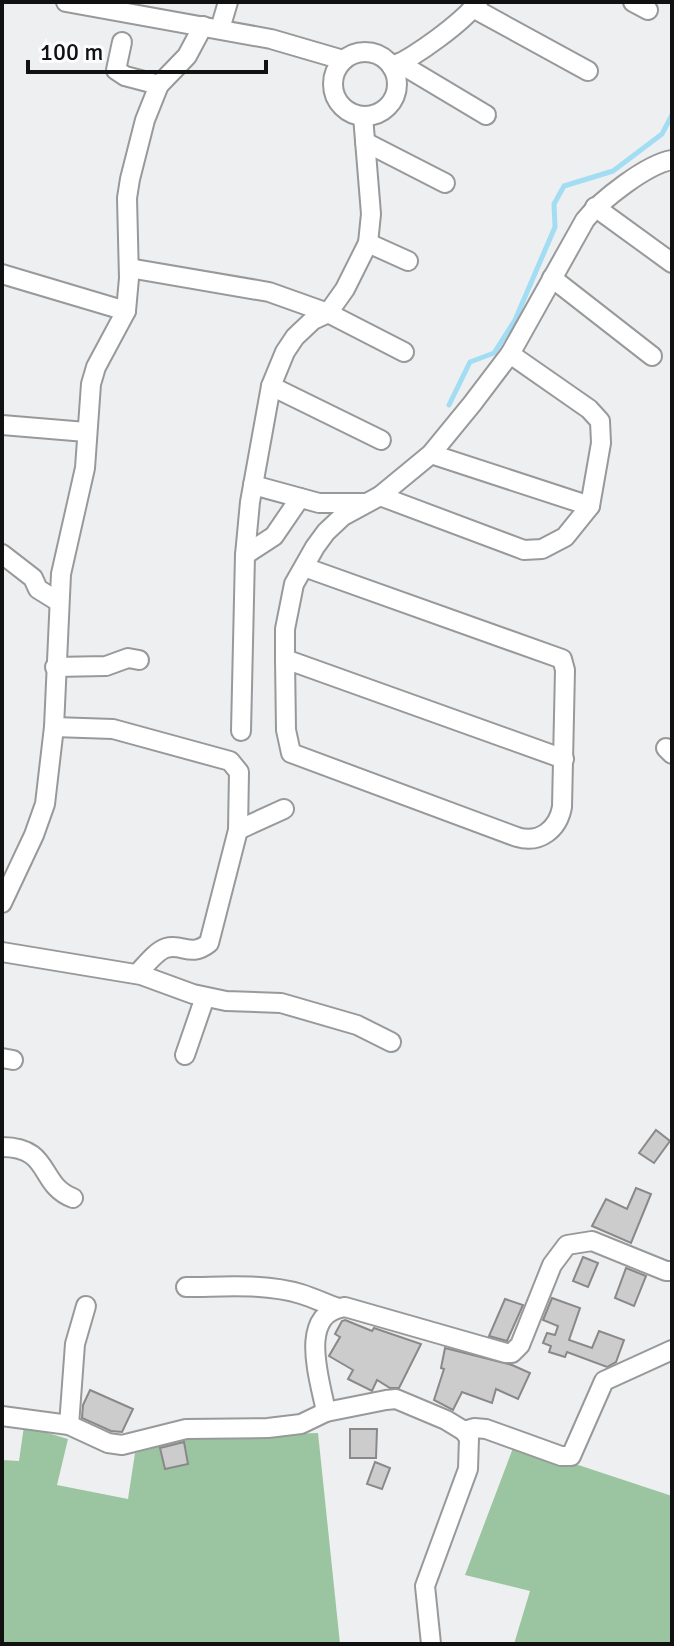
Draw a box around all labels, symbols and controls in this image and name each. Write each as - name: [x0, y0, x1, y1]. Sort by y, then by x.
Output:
- scale bar: [28, 24, 266, 74]
- text: 100 m: [40, 37, 103, 67]

